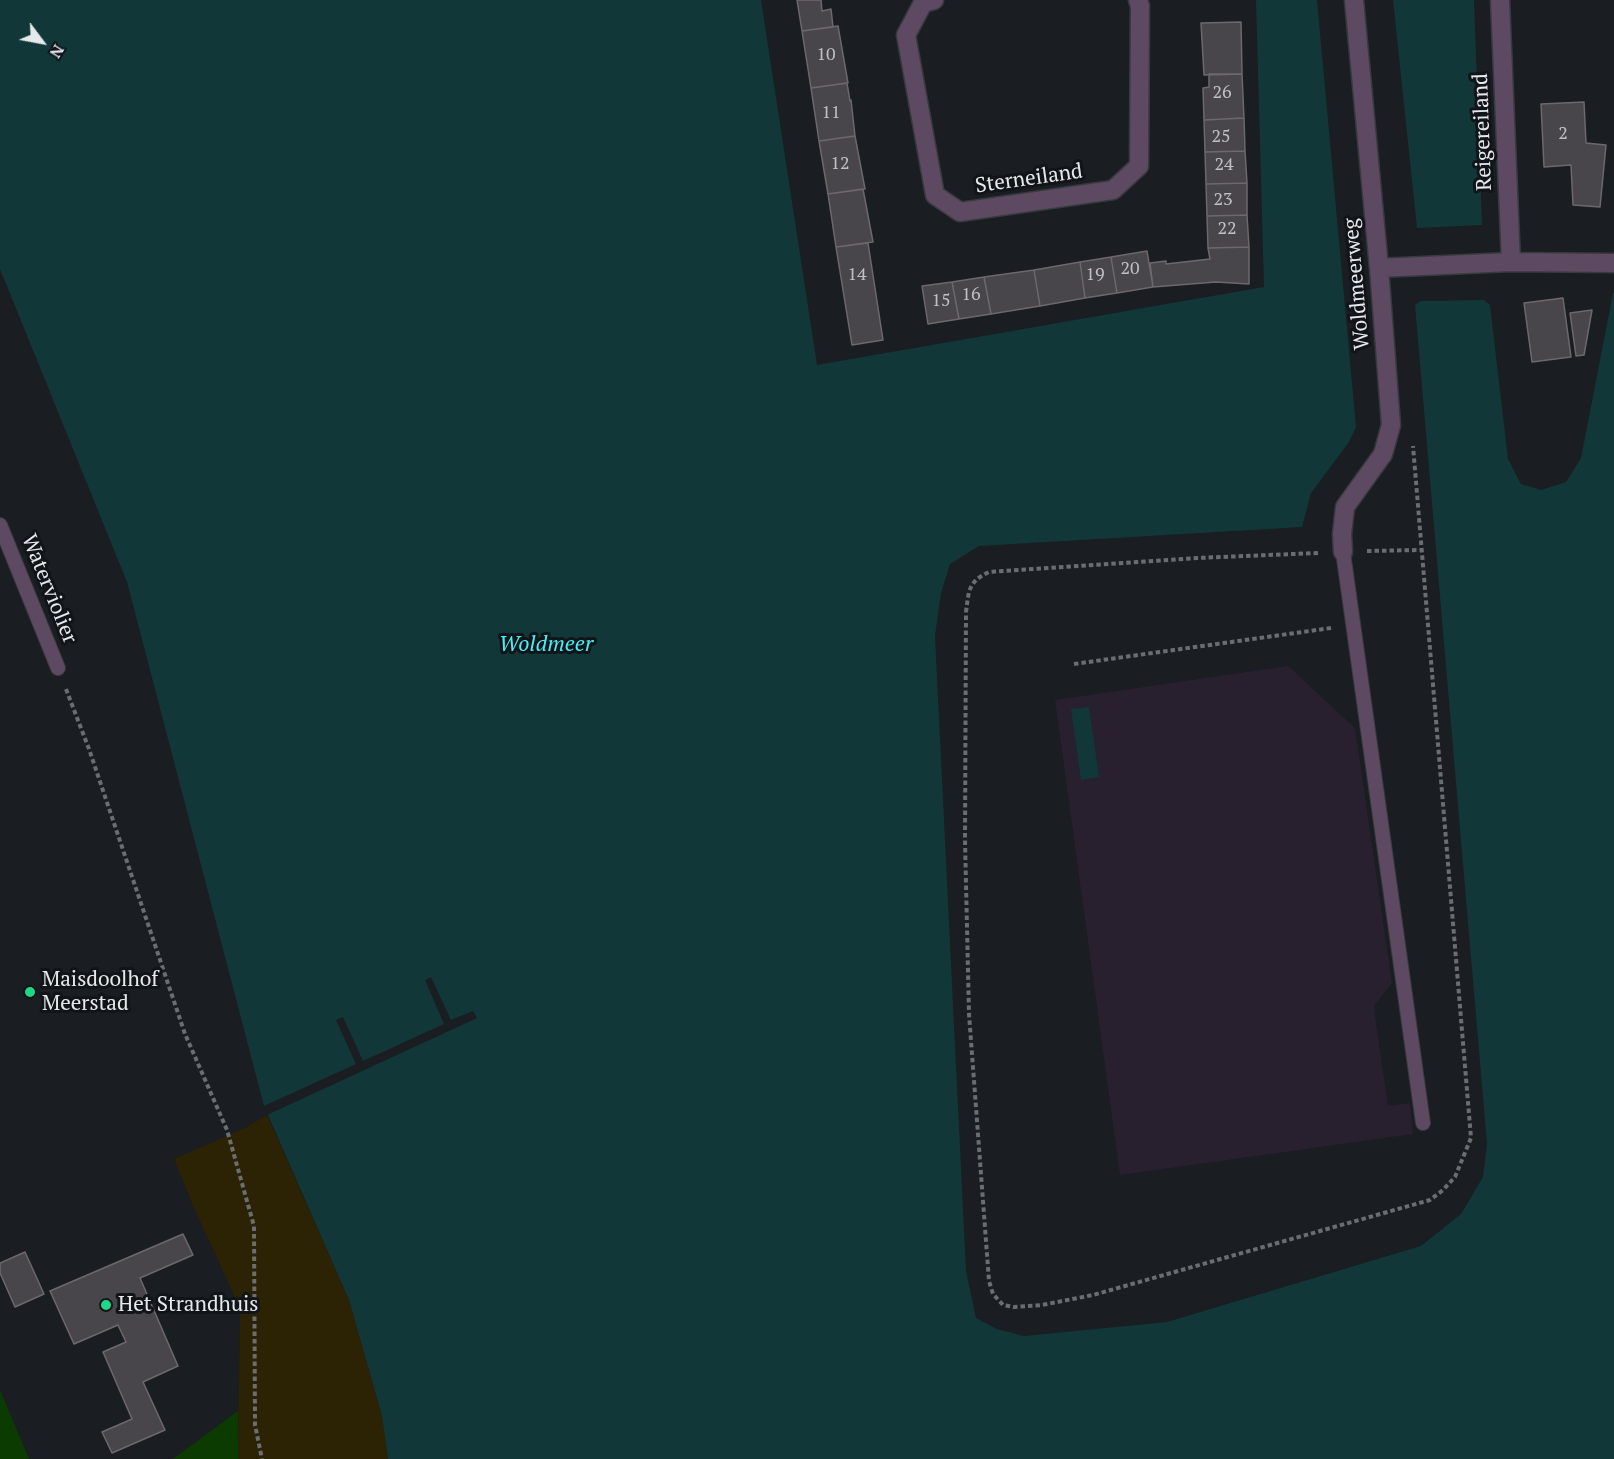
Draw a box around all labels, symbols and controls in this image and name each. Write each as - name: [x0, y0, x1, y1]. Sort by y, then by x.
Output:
- north arrow: [12, 12, 72, 72]
- text: N: [45, 41, 70, 63]
- house number: 10: [816, 44, 836, 66]
- street label: Reigereiland: [1468, 73, 1498, 191]
- house number: 26: [1212, 82, 1232, 104]
- house number: 11: [821, 102, 841, 124]
- house number: 2: [1558, 123, 1568, 145]
- house number: 25: [1211, 126, 1231, 148]
- house number: 12: [830, 153, 850, 175]
- house number: 24: [1214, 154, 1234, 176]
- street label: Sterneiland: [974, 159, 1084, 199]
- house number: 23: [1213, 189, 1233, 211]
- street label: Woldmeerweg: [1339, 217, 1375, 351]
- house number: 22: [1217, 218, 1237, 240]
- house number: 20: [1120, 258, 1140, 280]
- house number: 14: [847, 264, 867, 286]
- house number: 19: [1085, 264, 1105, 286]
- house number: 16: [961, 284, 981, 306]
- house number: 15: [931, 290, 951, 312]
- street label: Waterviolier: [16, 531, 82, 647]
- water label: Woldmeer: [499, 632, 593, 658]
- place label: Maisdoolhof Meerstad: [42, 967, 159, 1017]
- marker: Maisdoolhof Meerstad: [23, 985, 37, 999]
- place label: Het Strandhuis: [118, 1292, 258, 1318]
- marker: Het Strandhuis: [99, 1298, 113, 1312]

